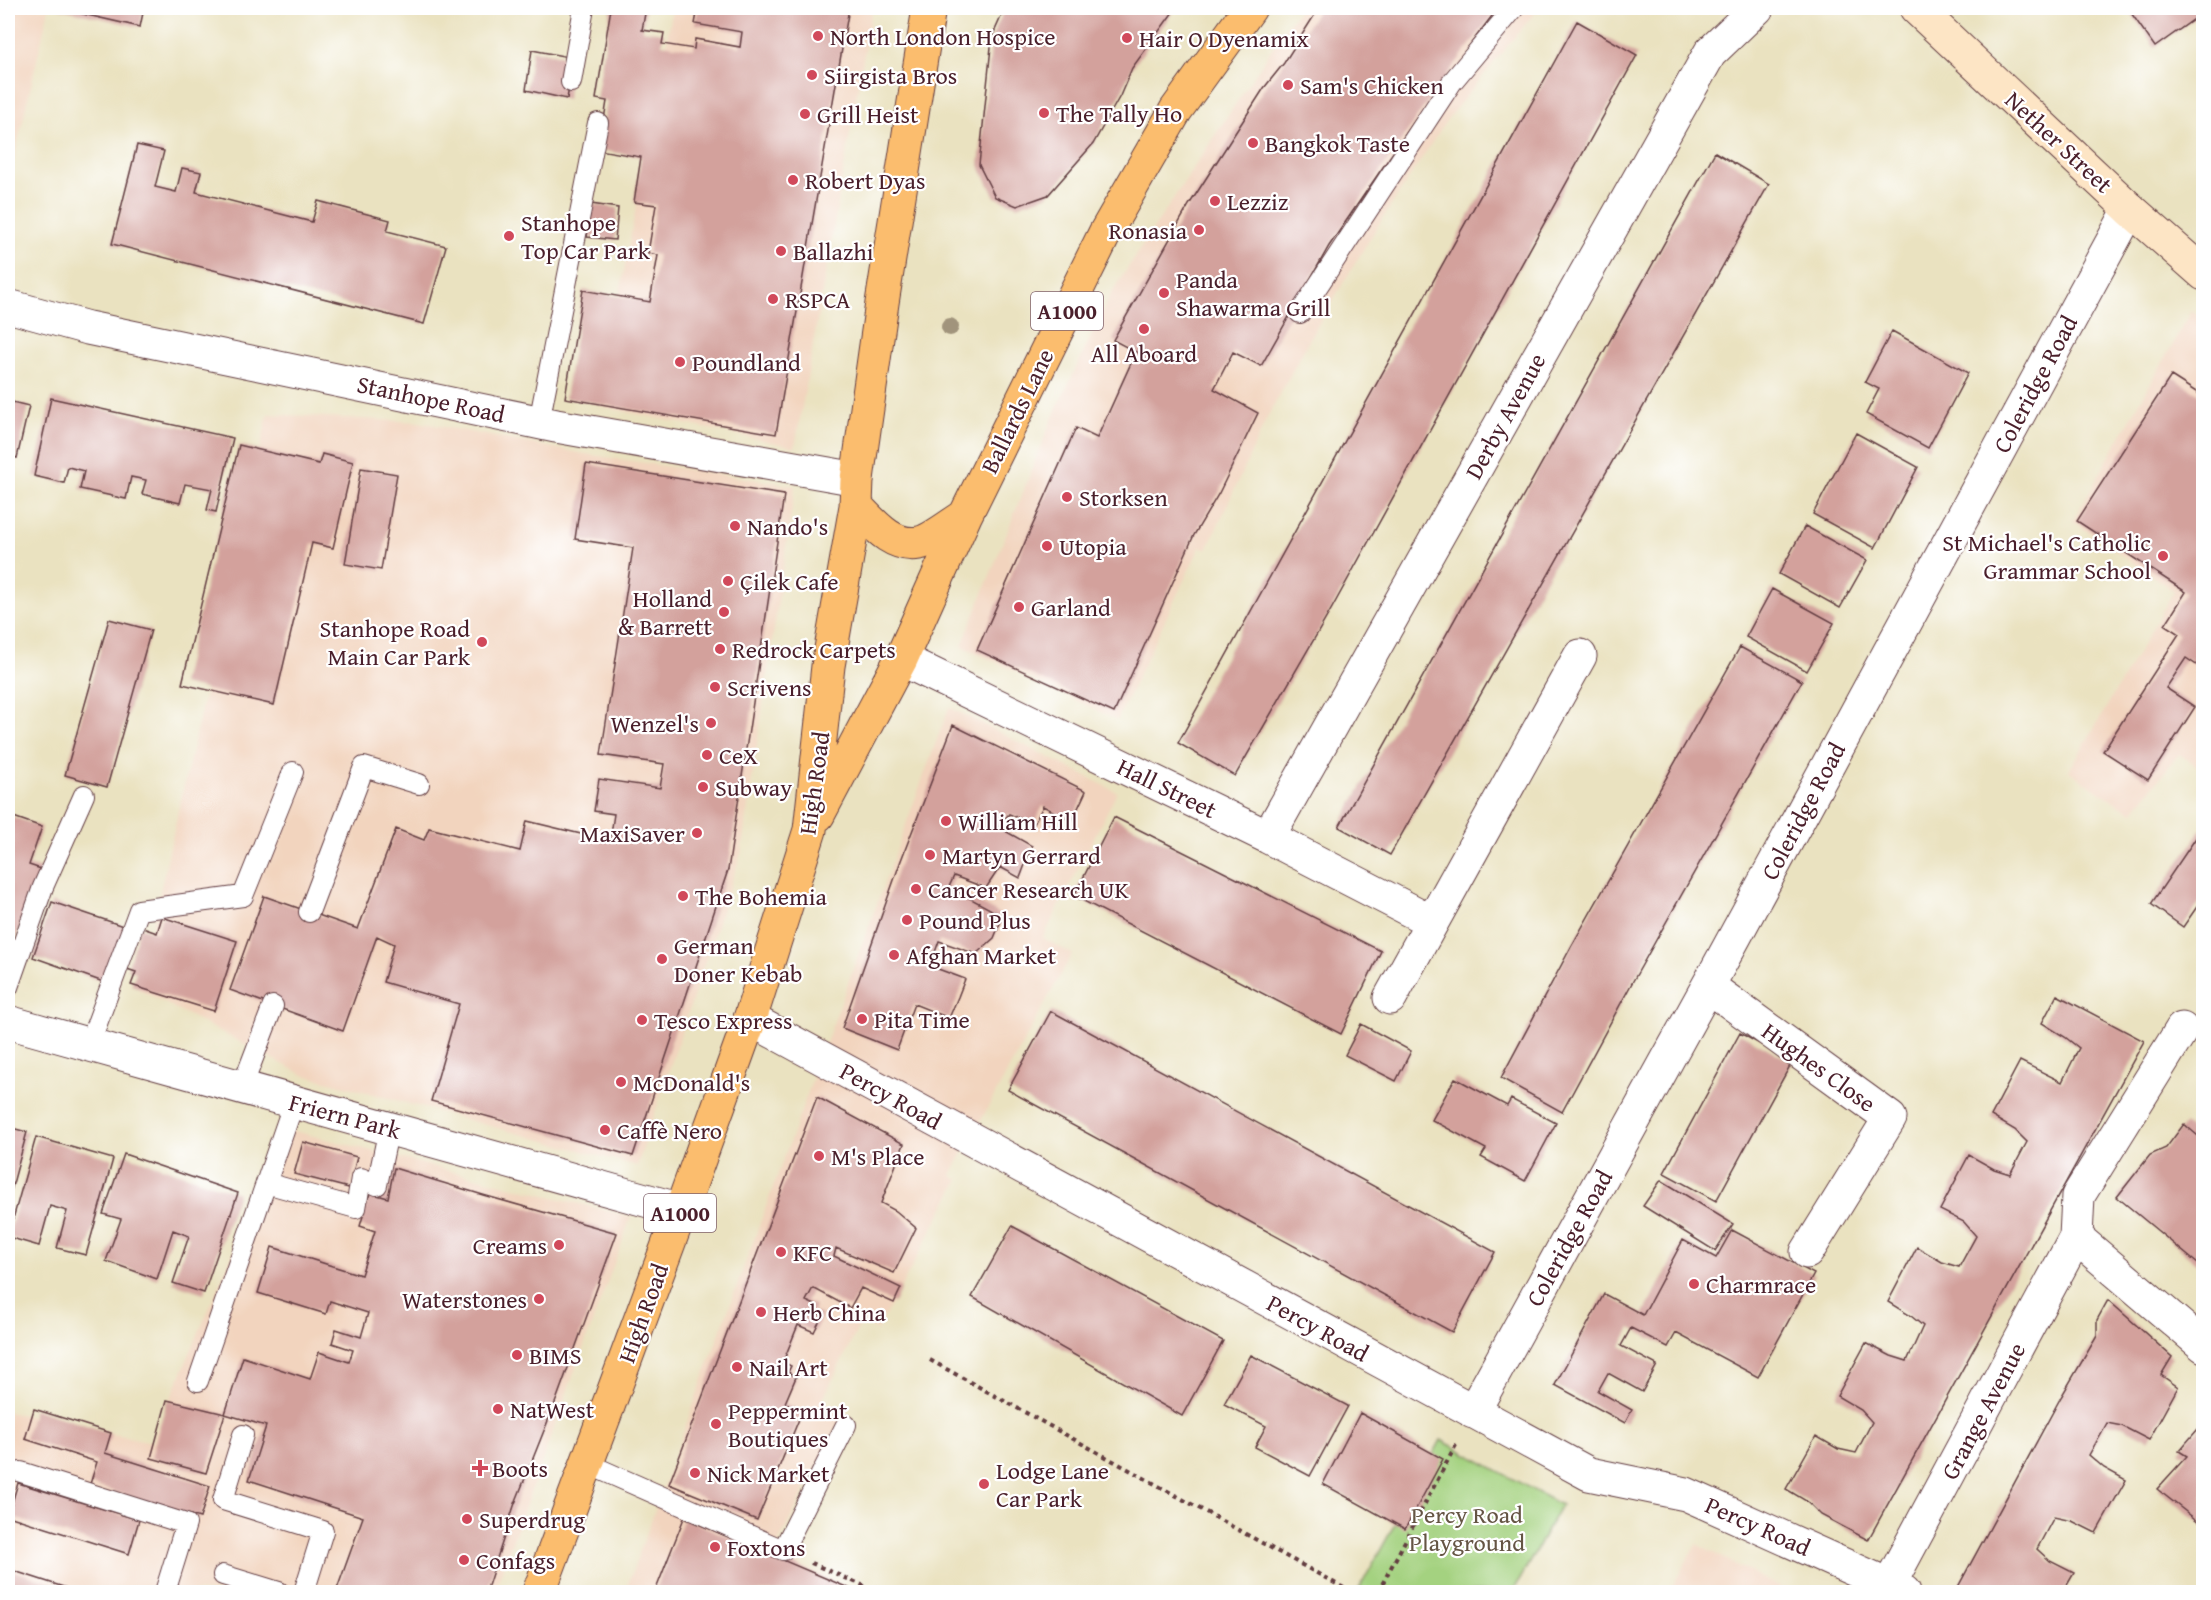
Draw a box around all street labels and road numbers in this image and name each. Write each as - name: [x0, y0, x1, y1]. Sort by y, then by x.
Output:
- street label: Nether Street: [1997, 83, 2121, 202]
- road number: A1000: [1031, 292, 1103, 330]
- street label: Coleridge Road: [1984, 309, 2086, 459]
- street label: Ballards Lane: [972, 343, 1062, 479]
- street label: Derby Avenue: [1456, 347, 1554, 485]
- street label: Stanhope Road: [354, 366, 508, 432]
- street label: High Road: [789, 729, 839, 837]
- street label: Coleridge Road: [1752, 736, 1854, 886]
- street label: Hall Street: [1111, 749, 1223, 827]
- street label: Hughes Close: [1755, 1014, 1883, 1120]
- street label: Percy Road: [834, 1054, 949, 1138]
- street label: Friern Park: [285, 1084, 406, 1148]
- street label: Coleridge Road: [1517, 1163, 1621, 1313]
- road number: A1000: [644, 1194, 716, 1232]
- street label: High Road: [609, 1258, 677, 1368]
- street label: Percy Road: [1261, 1286, 1376, 1370]
- street label: Grange Avenue: [1932, 1336, 2034, 1486]
- street label: Percy Road: [1700, 1487, 1816, 1565]

